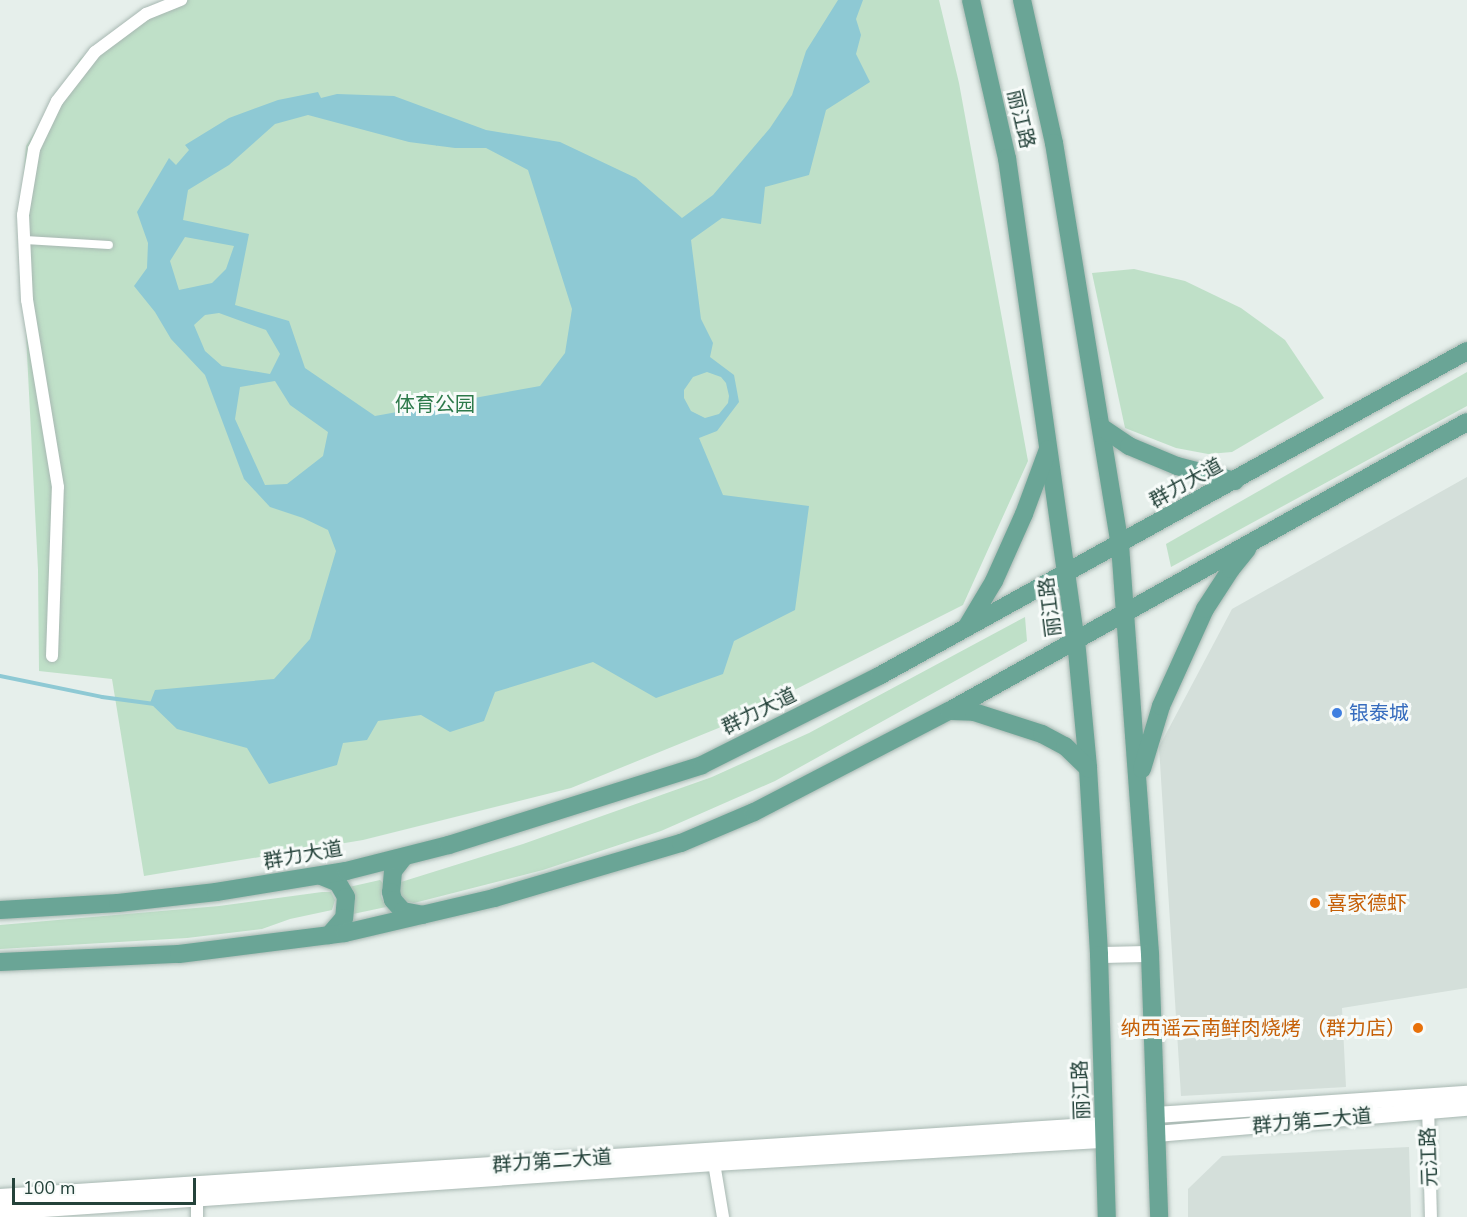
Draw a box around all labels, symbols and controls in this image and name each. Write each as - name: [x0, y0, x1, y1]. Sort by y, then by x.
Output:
- street label: 丽江路: [1003, 87, 1039, 151]
- park label: 体育公园: [395, 392, 475, 416]
- street label: 群力大道: [1145, 453, 1227, 513]
- street label: 丽江路: [1034, 576, 1066, 638]
- street label: 群力大道: [718, 683, 800, 739]
- place label: 银泰城: [1349, 701, 1409, 725]
- marker: 银泰城: [1330, 706, 1344, 720]
- street label: 群力大道: [262, 836, 344, 874]
- place label: 喜家德虾: [1327, 891, 1407, 915]
- marker: 喜家德虾: [1308, 896, 1322, 910]
- place label: 纳西谣云南鲜肉烧烤 （群力店）: [1121, 1016, 1406, 1040]
- marker: 纳西谣云南鲜肉烧烤 （群力店）: [1411, 1021, 1425, 1035]
- street label: 丽江路: [1068, 1060, 1094, 1120]
- street label: 群力第二大道: [1251, 1104, 1373, 1138]
- street label: 元江路: [1416, 1127, 1442, 1187]
- street label: 群力第二大道: [491, 1145, 613, 1177]
- scale bar: [15, 1166, 200, 1204]
- text: 100 m: [23, 1176, 75, 1200]

